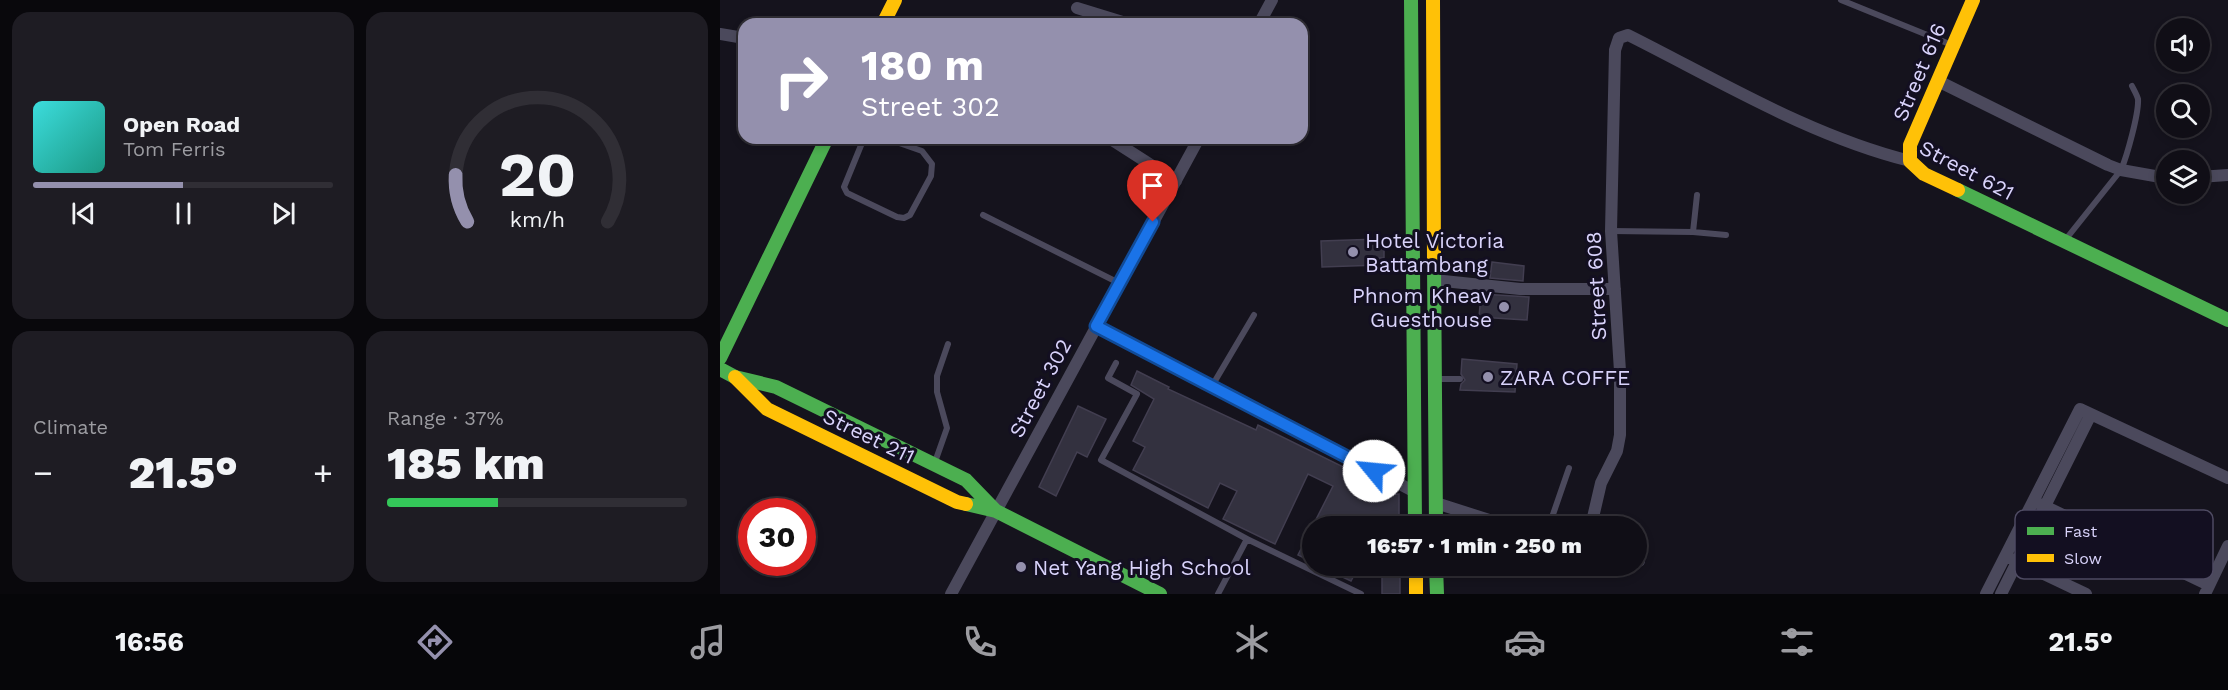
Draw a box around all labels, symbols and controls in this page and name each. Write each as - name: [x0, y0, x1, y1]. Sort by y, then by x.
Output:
- map controls: [2156, 18, 2210, 204]
- button: sound: [2156, 18, 2210, 72]
- street label: Street 616: [1887, 19, 1951, 125]
- text: 180 m: [861, 41, 984, 90]
- icon: right: [762, 42, 840, 120]
- button: search: [2156, 84, 2210, 138]
- text: Street 302: [861, 91, 1000, 123]
- text: Open Road: [123, 112, 240, 137]
- street label: Street 621: [1915, 135, 2019, 205]
- text: Tom Ferris: [123, 137, 226, 161]
- text: 20: [498, 139, 576, 212]
- button: layers: [2156, 150, 2210, 204]
- pin: [1127, 160, 1178, 222]
- icon: arrive: [1136, 169, 1169, 202]
- icon: previous: [67, 197, 100, 230]
- icon: pause: [167, 197, 200, 230]
- icon: next: [267, 197, 300, 230]
- text: km/h: [509, 208, 565, 233]
- place label: Hotel Victoria Battambang: [1365, 228, 1504, 277]
- street label: Street 608: [1581, 231, 1611, 341]
- marker: Hotel Victoria Battambang: [1346, 245, 1360, 259]
- place label: Phnom Kheav Guesthouse: [1352, 283, 1492, 332]
- marker: Phnom Kheav Guesthouse: [1497, 300, 1511, 314]
- street label: Street 302: [1004, 334, 1076, 442]
- place label: ZARA COFFE: [1500, 365, 1630, 390]
- marker: ZARA COFFE: [1481, 370, 1495, 384]
- street label: Street 211: [819, 403, 919, 469]
- text: Range · 37%: [387, 406, 504, 430]
- text: Climate: [33, 415, 108, 439]
- text: 185 km: [387, 437, 545, 490]
- position arrow: [1342, 439, 1406, 503]
- text: 21.5°: [128, 446, 238, 499]
- text: −: [33, 453, 53, 492]
- text: +: [313, 453, 333, 492]
- speed limit sign: 30: [738, 498, 816, 576]
- legend: [2015, 510, 2213, 579]
- text: Fast: [2064, 522, 2097, 541]
- text: 16:57 · 1 min · 250 m: [1367, 533, 1582, 558]
- text: Slow: [2064, 549, 2102, 568]
- place label: Net Yang High School: [1033, 555, 1251, 580]
- marker: Net Yang High School: [1014, 560, 1028, 574]
- icon: directions: [414, 621, 456, 663]
- icon: music: [687, 621, 729, 663]
- icon: phone: [959, 621, 1001, 663]
- icon: climate: [1231, 621, 1273, 663]
- icon: car: [1504, 621, 1546, 663]
- icon: filters: [1776, 621, 1818, 663]
- text: 16:56: [115, 626, 184, 658]
- text: 21.5°: [2048, 626, 2113, 658]

